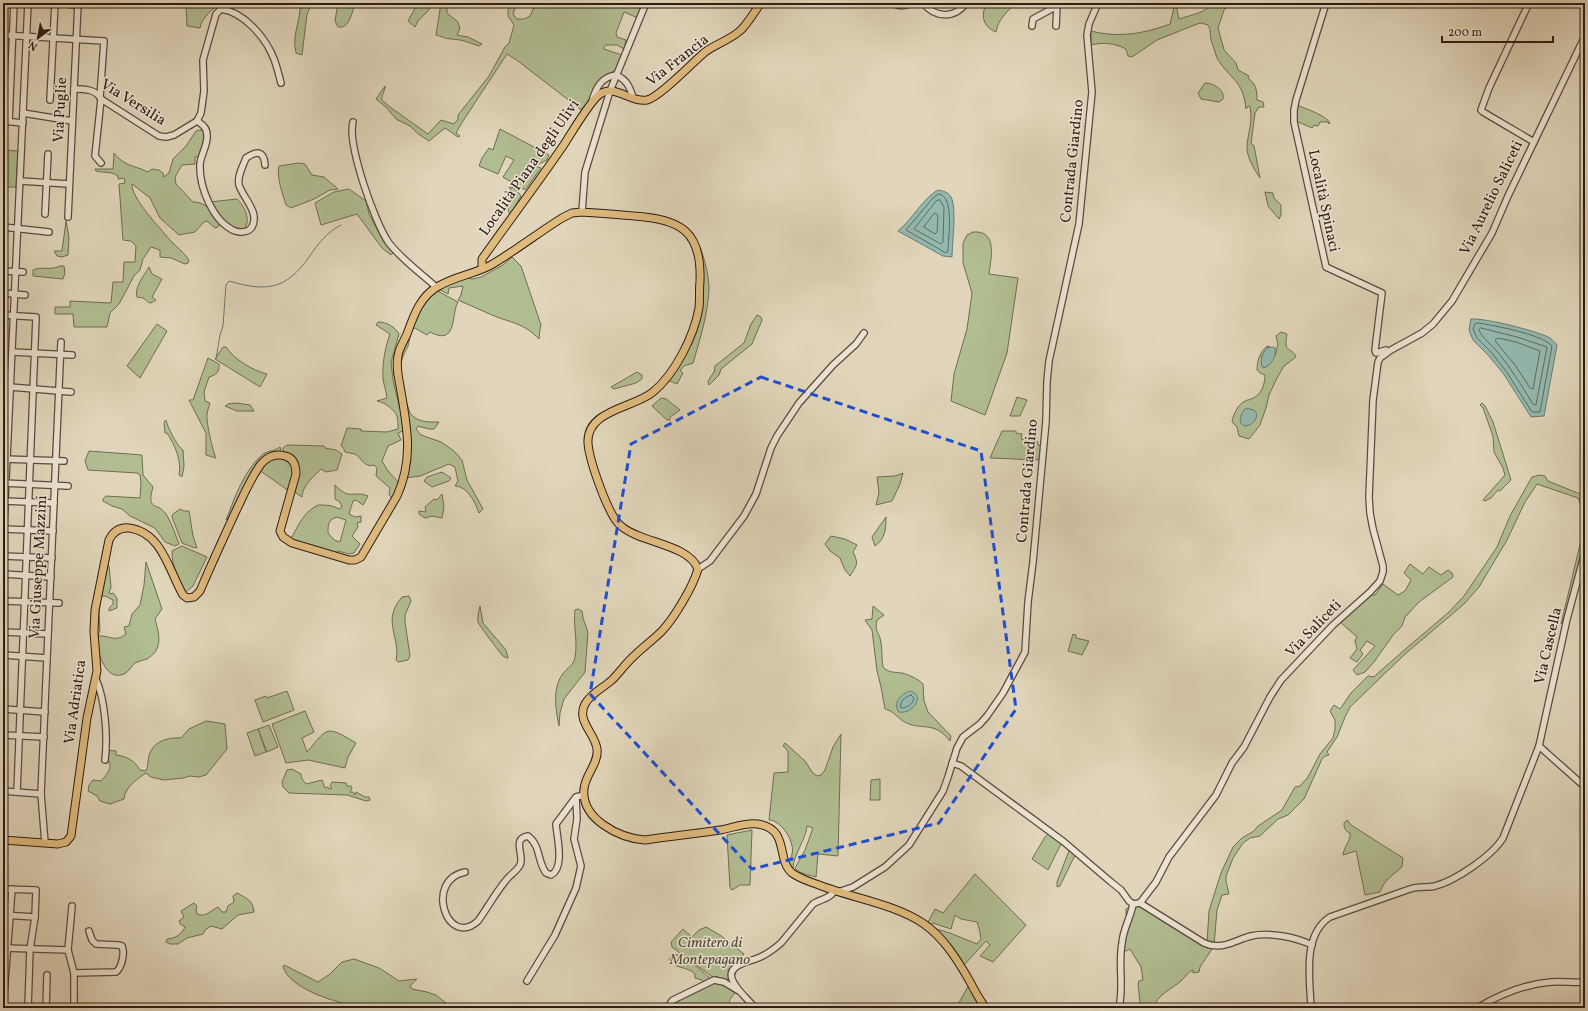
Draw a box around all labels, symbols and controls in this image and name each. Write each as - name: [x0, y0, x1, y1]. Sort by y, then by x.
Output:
- north arrow: [18, 18, 58, 58]
- scale bar: [1442, 18, 1553, 44]
- text: 200 m: [1448, 25, 1482, 41]
- street label: Via Francia: [642, 30, 714, 92]
- text: N: [26, 37, 41, 54]
- street label: Via Versilia: [96, 75, 170, 131]
- street label: Via Puglie: [49, 77, 73, 143]
- street label: Località Piana degli Ulivi: [475, 96, 585, 240]
- street label: Contrada Giardino: [1056, 98, 1090, 224]
- street label: Via Aurelio Saliceti: [1455, 137, 1529, 259]
- street label: Località Spinaci: [1302, 148, 1344, 254]
- street label: Contrada Giardino: [1012, 418, 1044, 544]
- street label: Via Giuseppe Mazzini: [25, 495, 53, 639]
- street label: Via Saliceti: [1281, 595, 1347, 663]
- street label: Via Cascella: [1530, 605, 1568, 687]
- street label: Via Adriatica: [60, 658, 92, 746]
- park label: Cimitero di Montepagano: [669, 933, 750, 971]

